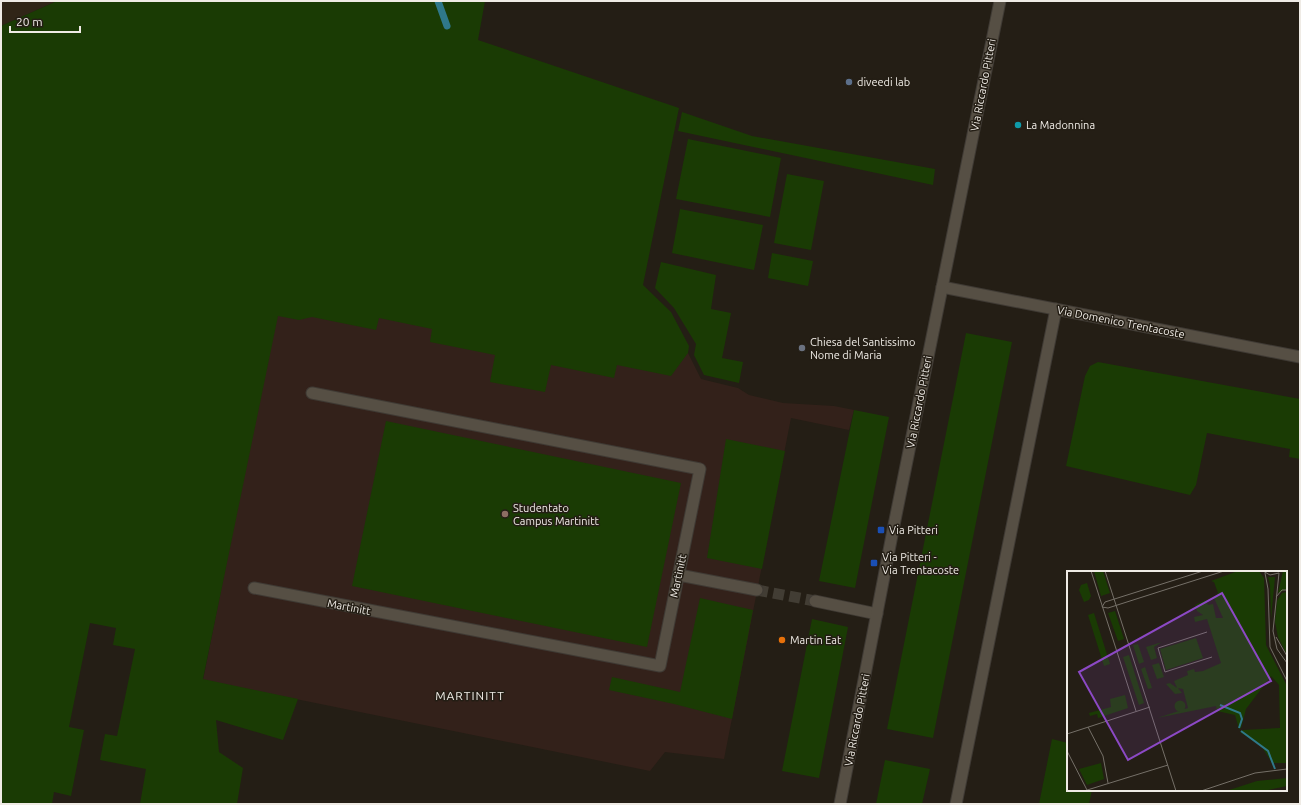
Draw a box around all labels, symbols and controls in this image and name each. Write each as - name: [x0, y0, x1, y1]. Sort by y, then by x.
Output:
- scale bar: [10, 8, 80, 34]
- text: 20 m: [16, 15, 43, 28]
- street label: Via Riccardo Pitteri: [968, 38, 998, 132]
- place label: diveedi lab: [857, 76, 910, 88]
- marker: diveedi lab: [844, 77, 854, 87]
- place label: La Madonnina: [1026, 119, 1095, 131]
- marker: La Madonnina: [1013, 120, 1023, 130]
- street label: Via Domenico Trentacoste: [1056, 304, 1186, 340]
- place label: Chiesa del Santissimo Nome di Maria: [810, 336, 915, 361]
- marker: Chiesa del Santissimo Nome di Maria: [797, 343, 807, 353]
- street label: Via Riccardo Pitteri: [904, 355, 934, 449]
- place label: Studentato Campus Martinitt: [513, 502, 600, 527]
- marker: Studentato Campus Martinitt: [500, 509, 510, 519]
- place label: Via Pitteri: [889, 524, 938, 536]
- marker: Via Pitteri: [876, 525, 886, 535]
- place label: Via Pitteri - Via Trentacoste: [882, 551, 959, 576]
- street label: Martinitt: [668, 553, 689, 599]
- marker: Via Pitteri - Via Trentacoste: [869, 558, 879, 568]
- inset map: [1067, 571, 1287, 791]
- street label: Martinitt: [326, 597, 372, 617]
- place label: Martin Eat: [790, 634, 842, 646]
- marker: Martin Eat: [777, 635, 787, 645]
- street label: Via Riccardo Pitteri: [842, 673, 872, 767]
- district label: MARTINITT: [435, 689, 505, 702]

